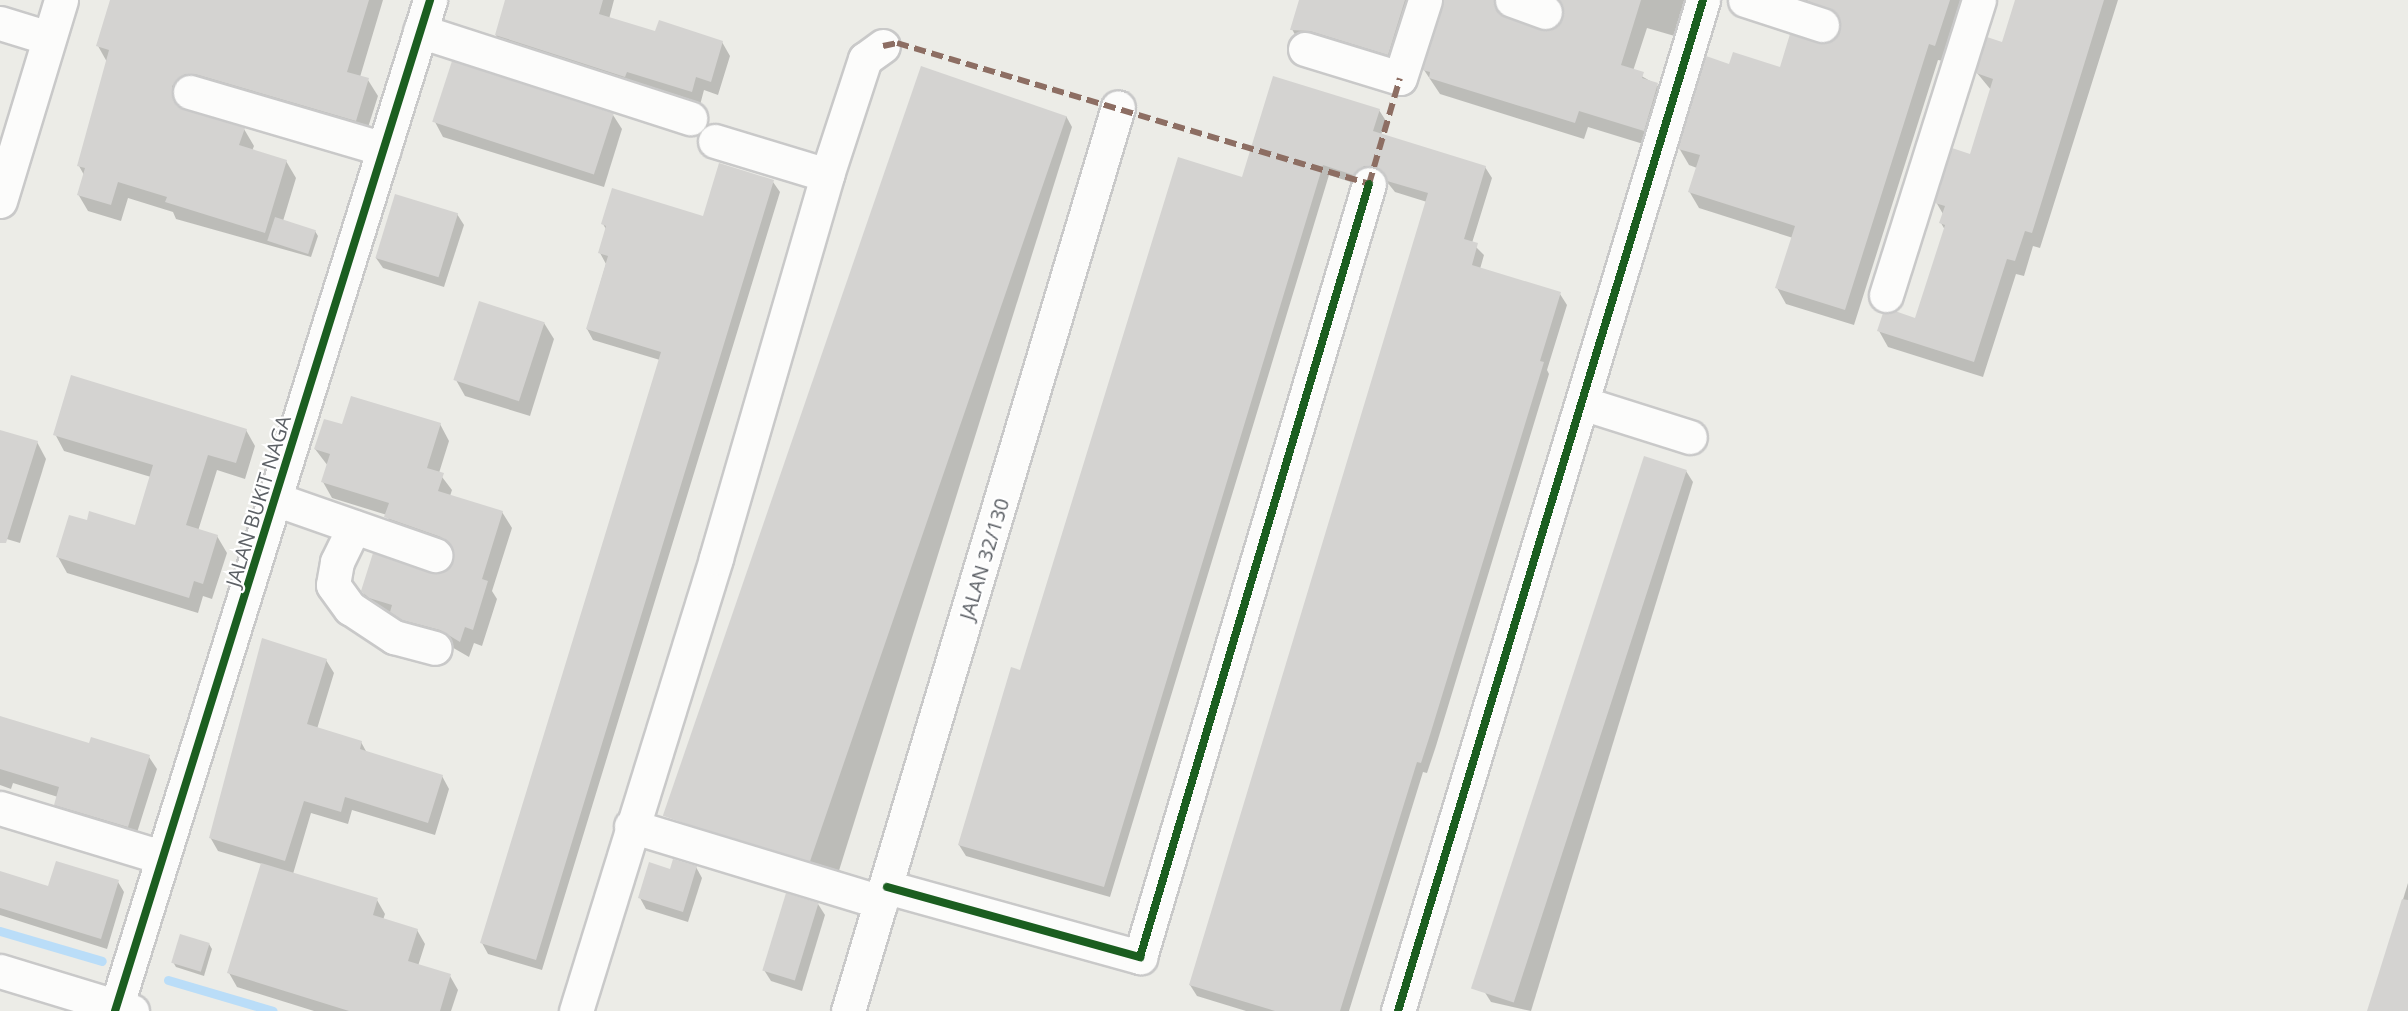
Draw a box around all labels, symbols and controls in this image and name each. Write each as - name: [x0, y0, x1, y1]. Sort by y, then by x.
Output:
- street label: JALAN BUKIT NAGA: [221, 412, 295, 590]
- street label: JALAN 32/130: [954, 495, 1014, 623]

